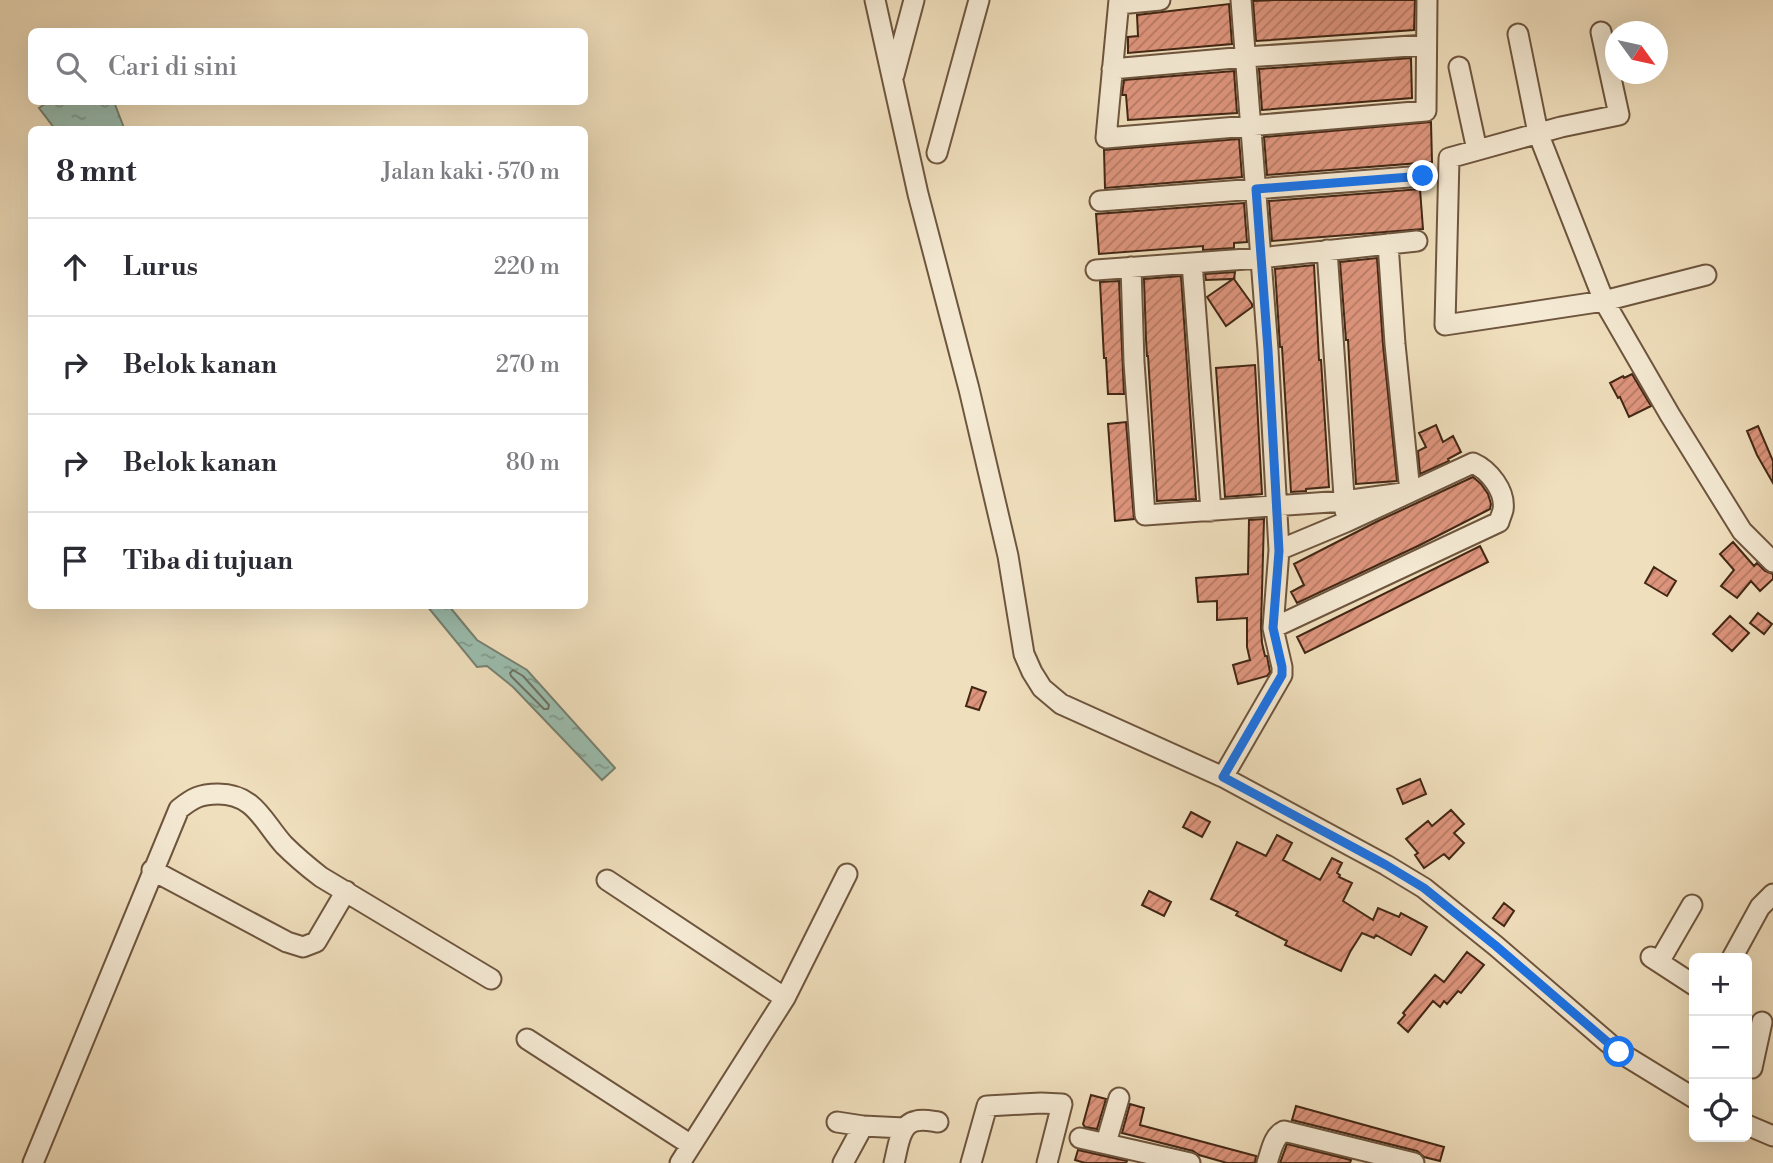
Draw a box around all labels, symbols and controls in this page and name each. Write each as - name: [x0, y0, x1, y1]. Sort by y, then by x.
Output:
- north arrow: [1605, 21, 1668, 84]
- search box: [28, 28, 588, 105]
- icon: search: [52, 48, 90, 86]
- text: Cari di sini: [108, 51, 237, 83]
- text: 8 mnt: [56, 153, 136, 191]
- text: Jalan kaki · 570 m: [381, 158, 560, 186]
- route end: [1407, 160, 1438, 191]
- icon: ahead: [56, 248, 94, 286]
- text: Lurus: [123, 251, 198, 283]
- text: 220 m: [494, 253, 560, 281]
- icon: right: [56, 346, 94, 384]
- text: Belok kanan: [123, 349, 277, 381]
- text: 270 m: [496, 351, 560, 379]
- icon: right: [56, 444, 94, 482]
- text: Belok kanan: [123, 447, 277, 479]
- text: 80 m: [506, 449, 560, 477]
- icon: arrive: [56, 542, 94, 580]
- text: Tiba di tujuan: [123, 545, 293, 577]
- map controls: [1689, 953, 1752, 1142]
- button: +: [1689, 953, 1752, 1016]
- button: −: [1689, 1016, 1752, 1079]
- route start: [1603, 1036, 1634, 1067]
- button: locate: [1689, 1079, 1752, 1142]

